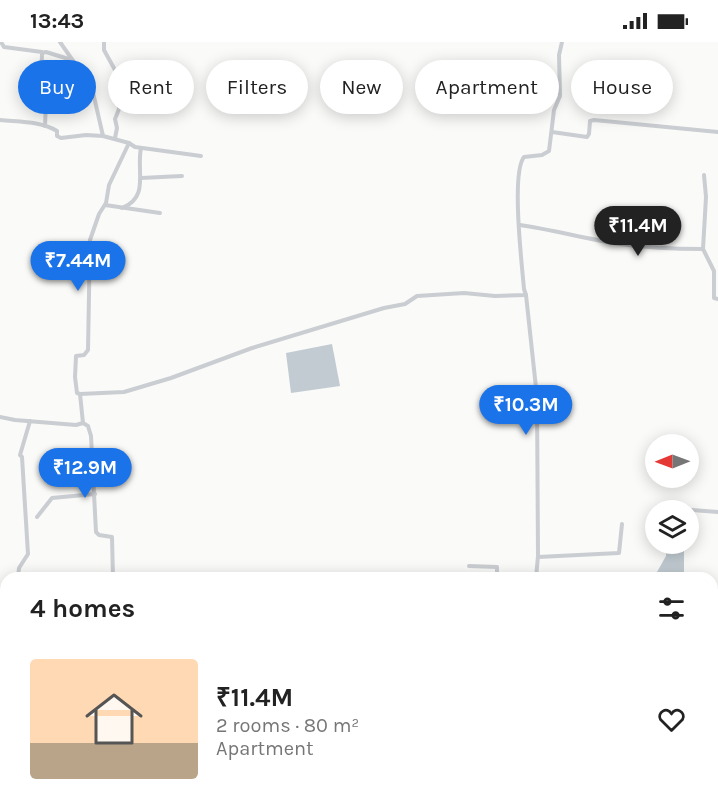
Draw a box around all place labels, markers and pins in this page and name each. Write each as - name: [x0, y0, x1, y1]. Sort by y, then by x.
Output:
- pin: ₹11.4M: [589, 206, 687, 257]
- pin: ₹7.44M: [29, 241, 127, 292]
- pin: ₹10.3M: [477, 385, 575, 436]
- pin: ₹12.9M: [36, 448, 134, 499]

